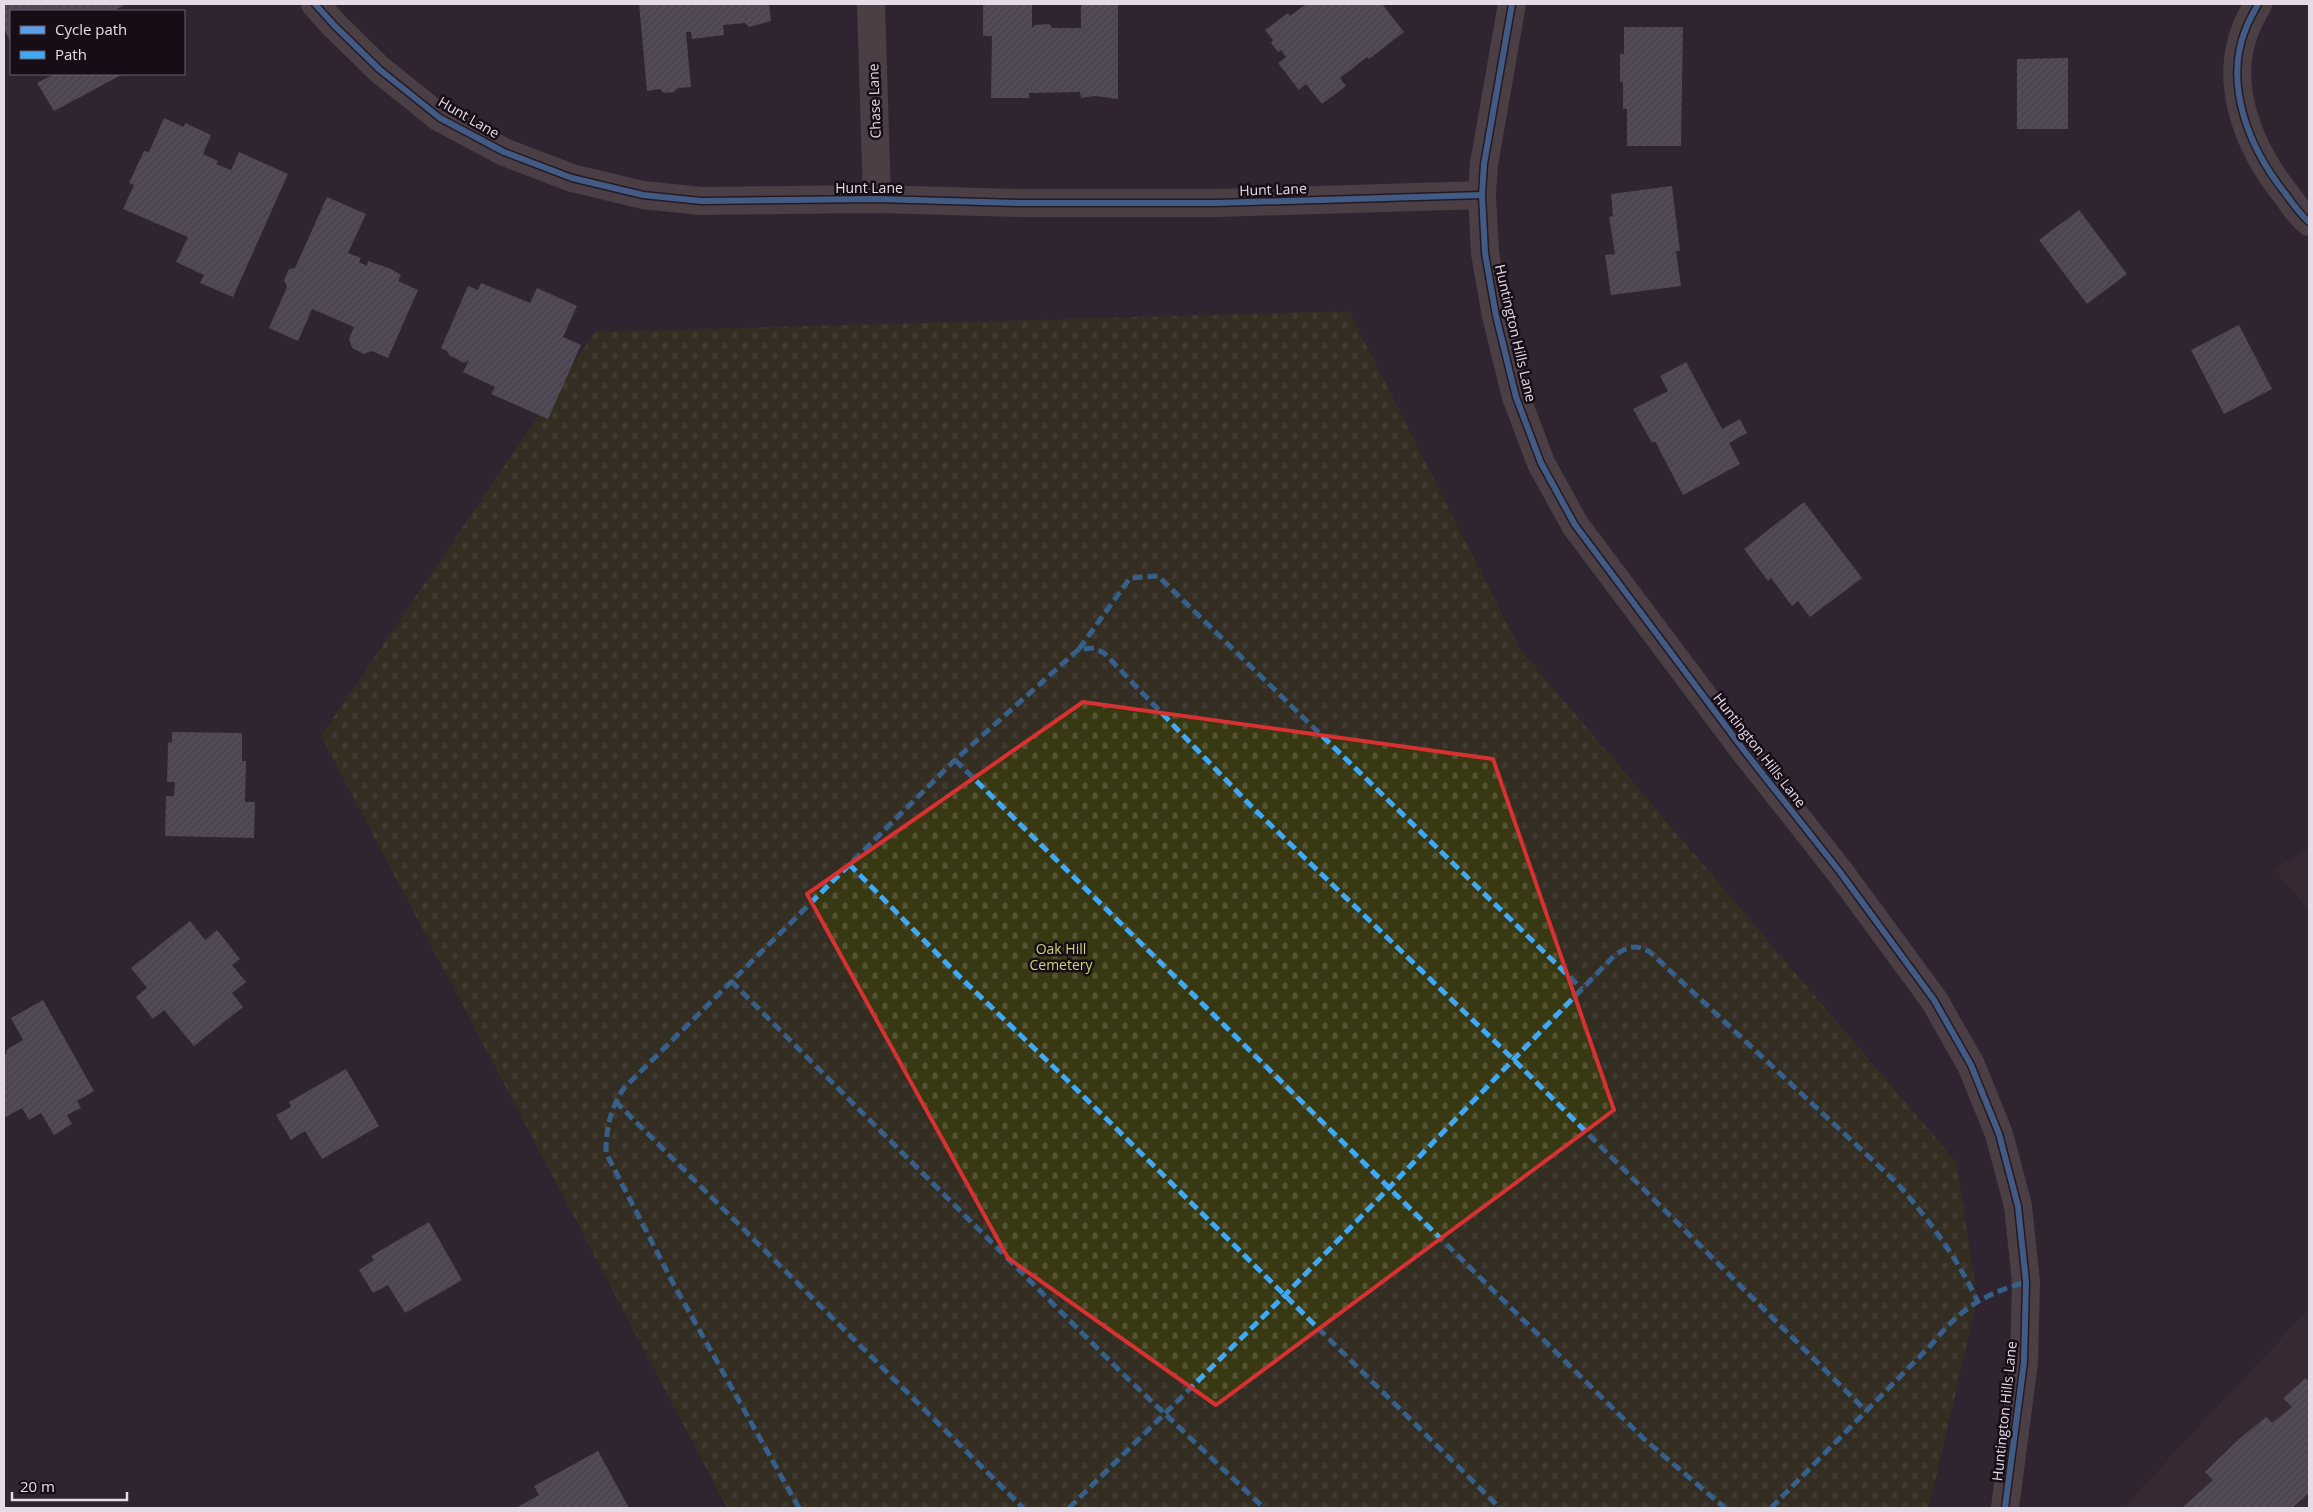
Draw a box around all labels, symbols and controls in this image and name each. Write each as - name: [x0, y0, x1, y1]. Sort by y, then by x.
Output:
- legend: [10, 10, 185, 75]
- text: Cycle path: [55, 19, 127, 39]
- text: Path: [55, 44, 87, 64]
- street label: Chase Lane: [863, 63, 885, 139]
- street label: Hunt Lane: [435, 92, 503, 142]
- street label: Hunt Lane: [835, 178, 903, 197]
- street label: Hunt Lane: [1239, 178, 1307, 200]
- street label: Huntington Hills Lane: [1491, 262, 1541, 404]
- street label: Huntington Hills Lane: [1709, 689, 1811, 811]
- park label: Oak Hill Cemetery: [1029, 939, 1094, 974]
- street label: Huntington Hills Lane: [1987, 1340, 2021, 1482]
- scale bar: [12, 1470, 128, 1502]
- text: 20 m: [20, 1476, 55, 1496]

